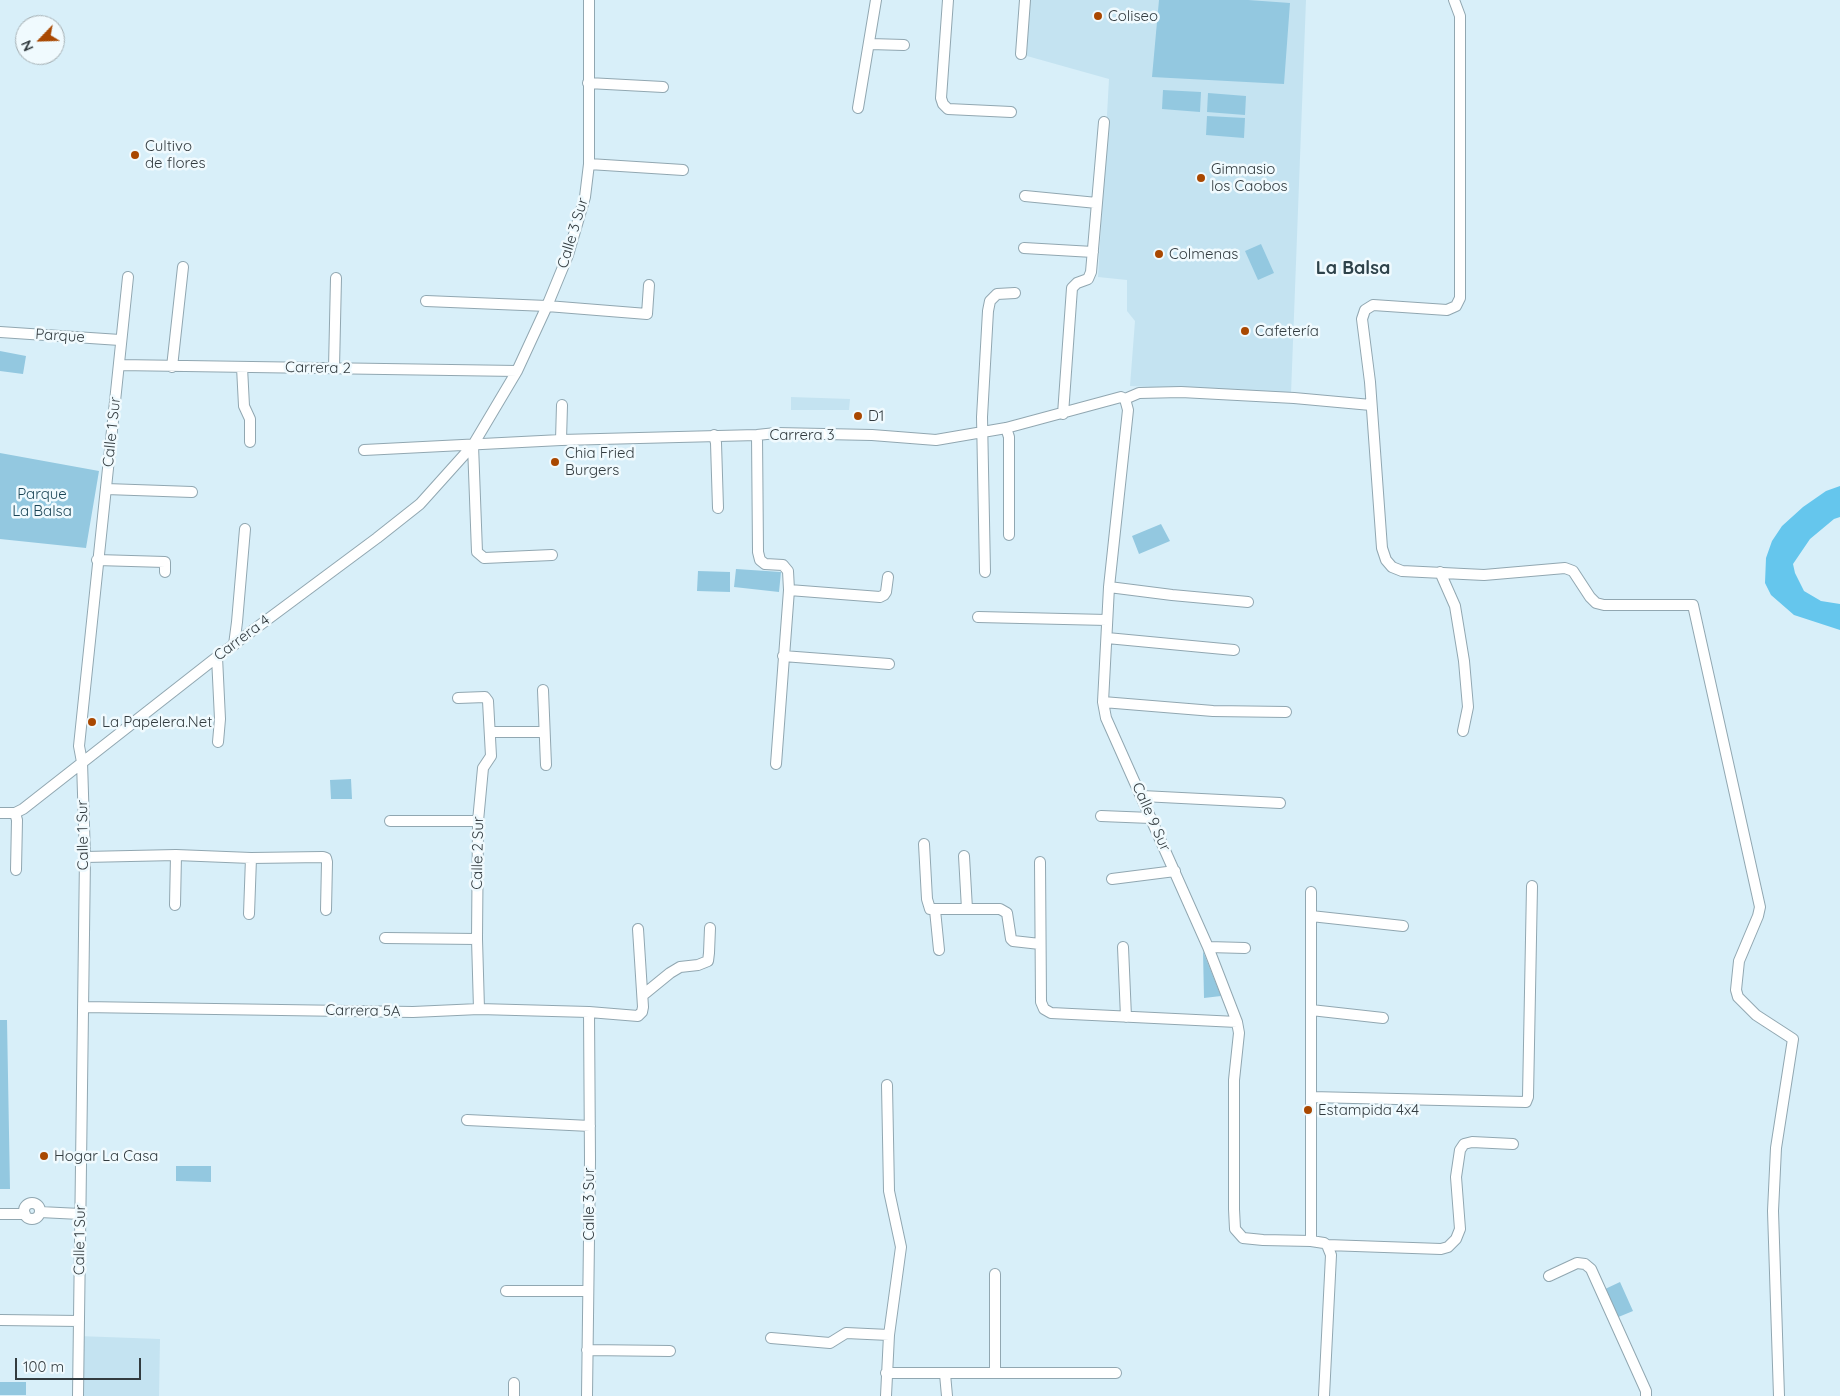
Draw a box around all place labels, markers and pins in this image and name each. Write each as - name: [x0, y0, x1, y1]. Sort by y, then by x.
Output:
- place label: Coliseo: [1108, 7, 1158, 25]
- marker: Coliseo: [1092, 10, 1104, 22]
- place label: Cultivo de flores: [145, 137, 206, 172]
- marker: Cultivo de flores: [129, 149, 141, 161]
- place label: Gimnasio los Caobos: [1211, 160, 1288, 195]
- marker: Gimnasio los Caobos: [1195, 172, 1207, 184]
- place label: Colmenas: [1169, 245, 1238, 263]
- marker: Colmenas: [1153, 248, 1165, 260]
- place label: Cafetería: [1255, 322, 1319, 340]
- marker: Cafetería: [1239, 325, 1251, 337]
- place label: D1: [868, 407, 884, 425]
- marker: D1: [852, 410, 864, 422]
- place label: Chia Fried Burgers: [565, 444, 635, 479]
- marker: Chia Fried Burgers: [549, 456, 561, 468]
- place label: La Papelera.Net: [102, 713, 212, 731]
- marker: La Papelera.Net: [86, 716, 98, 728]
- place label: Estampida 4x4: [1318, 1101, 1419, 1119]
- marker: Estampida 4x4: [1302, 1104, 1314, 1116]
- place label: Hogar La Casa: [54, 1147, 158, 1165]
- marker: Hogar La Casa: [38, 1150, 50, 1162]

